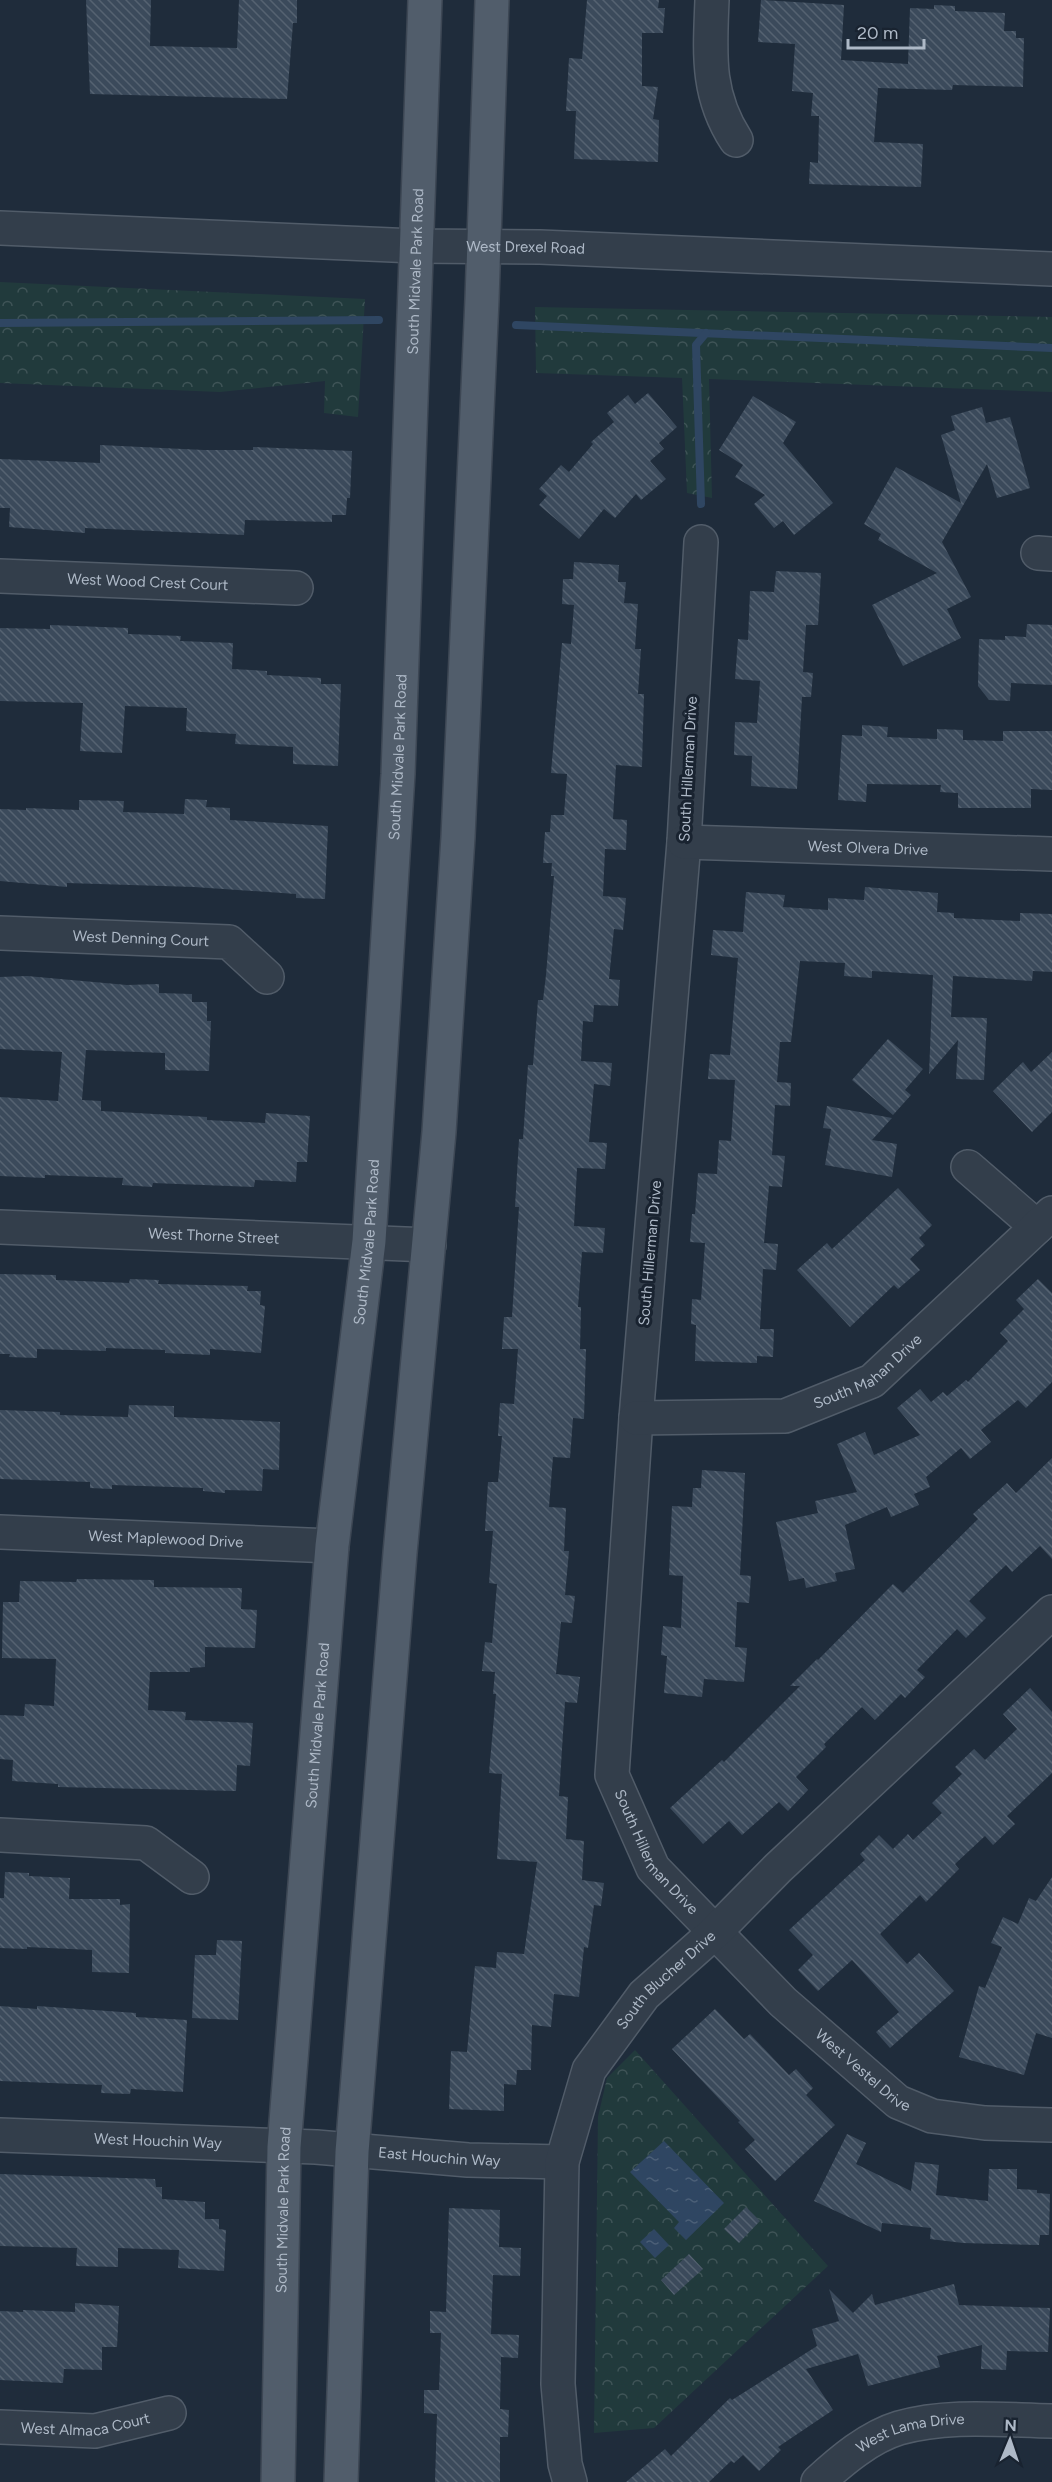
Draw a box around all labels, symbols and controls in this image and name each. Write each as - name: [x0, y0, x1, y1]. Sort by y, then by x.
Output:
- scale bar: [848, 12, 924, 50]
- text: 20 m: [857, 22, 898, 44]
- street label: South Midvale Park Road: [404, 188, 427, 355]
- street label: West Drexel Road: [466, 237, 585, 258]
- street label: West Wood Crest Court: [67, 570, 229, 594]
- street label: South Midvale Park Road: [385, 674, 410, 841]
- street label: South Hillerman Drive: [675, 696, 701, 842]
- street label: West Olvera Drive: [807, 837, 928, 859]
- street label: West Denning Court: [72, 927, 210, 950]
- street label: South Midvale Park Road: [350, 1159, 383, 1326]
- street label: South Hillerman Drive: [635, 1180, 665, 1326]
- street label: West Thorne Street: [148, 1224, 280, 1248]
- street label: South Mahan Drive: [811, 1330, 926, 1413]
- street label: West Maplewood Drive: [88, 1527, 244, 1551]
- street label: South Midvale Park Road: [302, 1642, 333, 1809]
- street label: South Hillerman Drive: [611, 1787, 702, 1918]
- street label: South Blucher Drive: [613, 1927, 719, 2033]
- street label: West Vestel Drive: [812, 2025, 913, 2115]
- street label: South Midvale Park Road: [272, 2126, 295, 2293]
- street label: West Houchin Way: [94, 2130, 222, 2152]
- street label: East Houchin Way: [377, 2143, 501, 2170]
- street label: West Almaca Court: [20, 2409, 152, 2440]
- street label: West Lama Drive: [853, 2410, 965, 2457]
- north arrow: [980, 2410, 1040, 2470]
- text: N: [1004, 2416, 1017, 2435]

